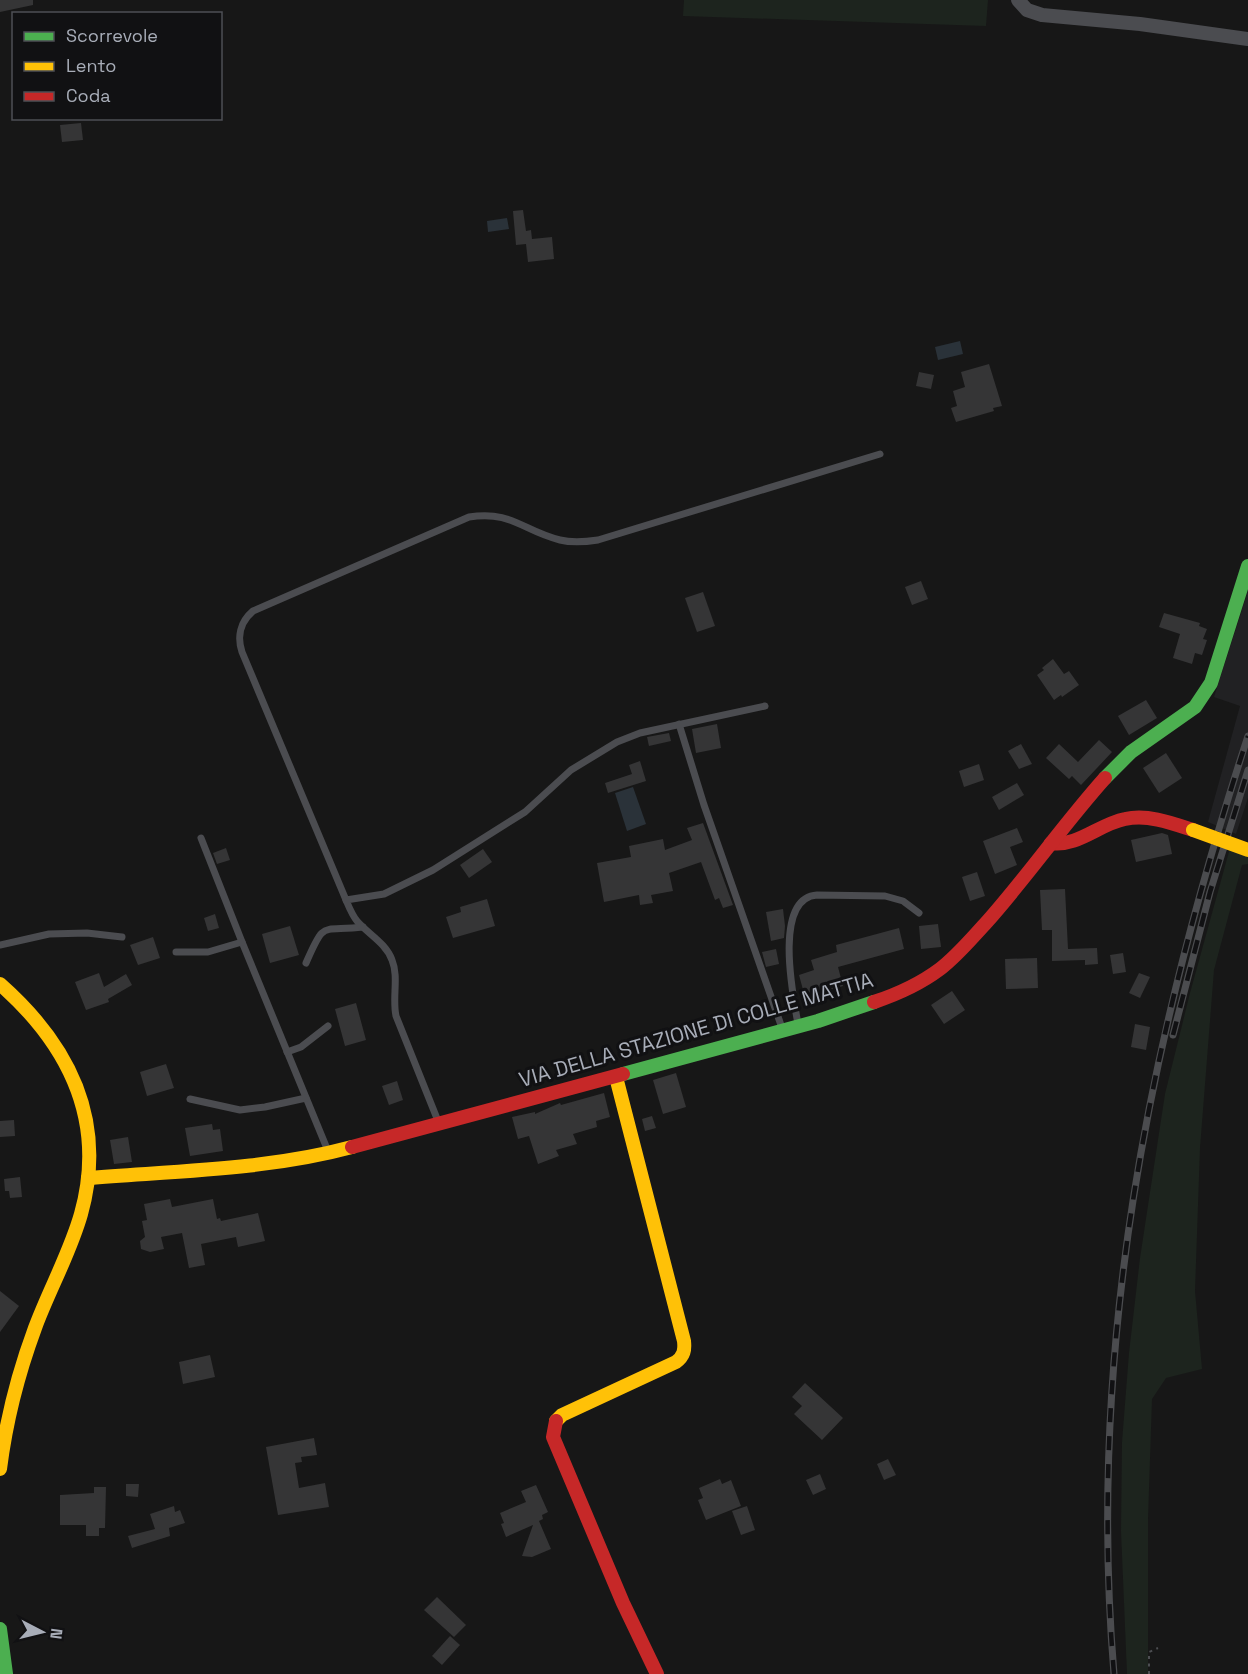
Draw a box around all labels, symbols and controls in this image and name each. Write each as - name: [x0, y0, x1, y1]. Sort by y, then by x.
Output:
- legend: [12, 12, 222, 120]
- text: Scorrevole: [66, 24, 158, 47]
- text: Lento: [66, 54, 116, 77]
- text: Coda: [66, 84, 111, 107]
- street label: VIA DELLA STAZIONE DI COLLE MATTIA: [516, 966, 876, 1093]
- north arrow: [12, 1602, 72, 1662]
- text: N: [45, 1627, 67, 1640]

